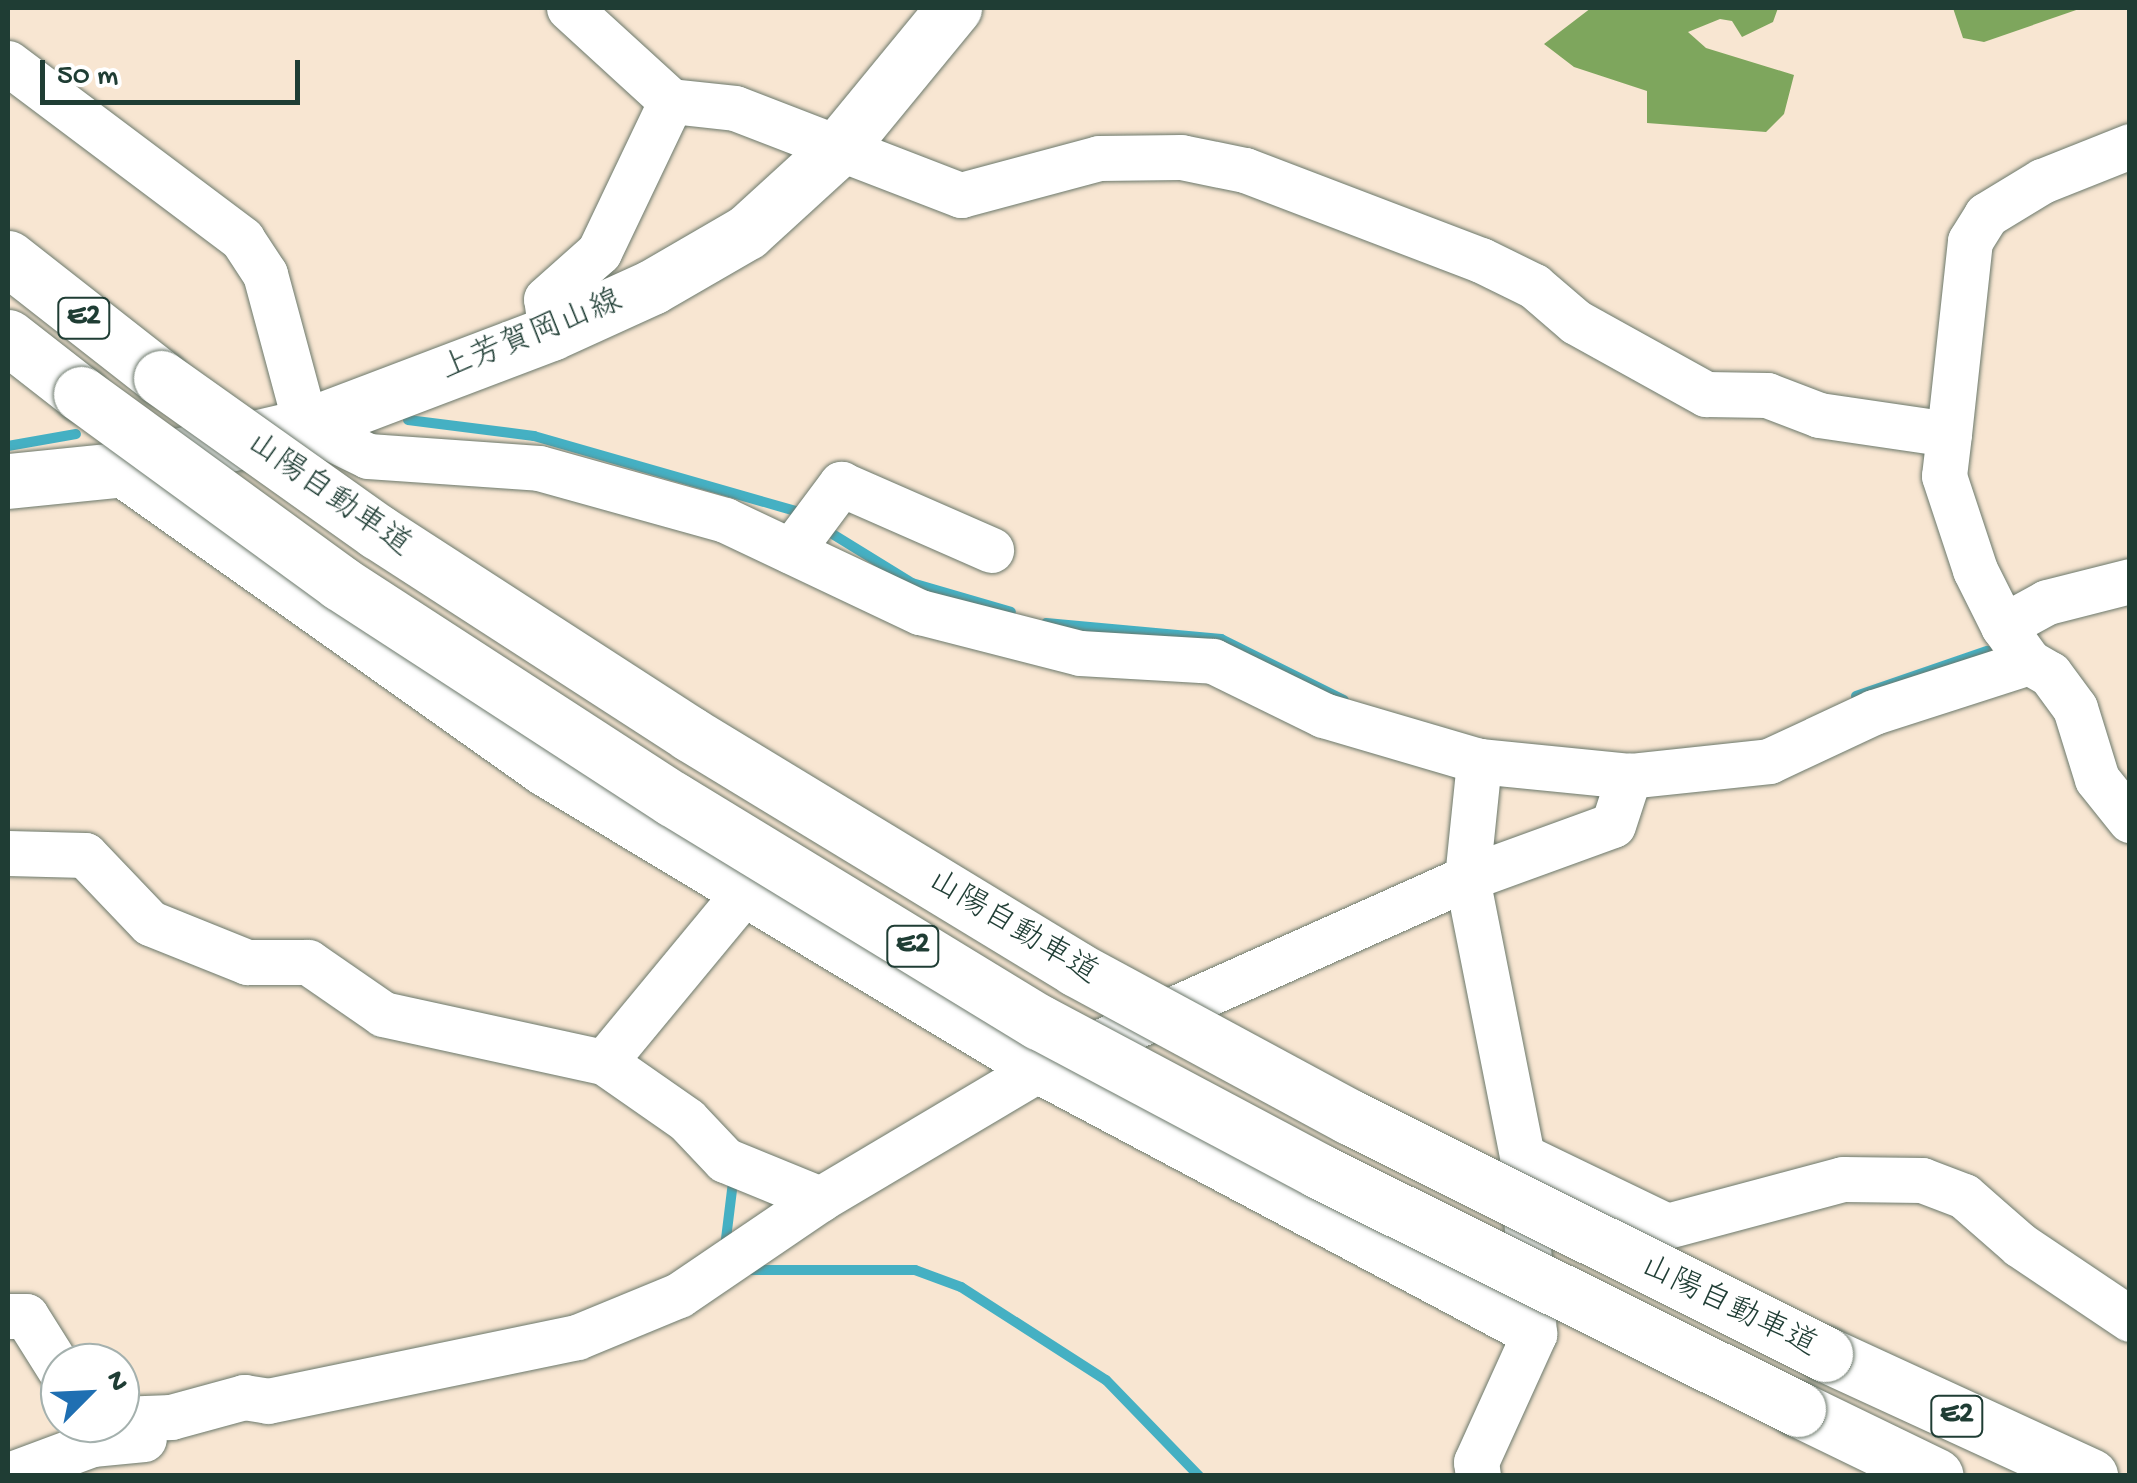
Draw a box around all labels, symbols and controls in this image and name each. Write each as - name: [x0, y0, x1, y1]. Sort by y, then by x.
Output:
- scale bar: [45, 40, 305, 102]
- text: 50 m: [57, 60, 118, 95]
- street label: 上芳賀岡山線: [436, 283, 628, 391]
- road number: E2: [56, 293, 112, 343]
- street label: 山陽自動車道: [238, 425, 418, 567]
- street label: 山陽自動車道: [920, 863, 1104, 995]
- road number: E2: [886, 921, 940, 971]
- street label: 山陽自動車道: [1633, 1249, 1823, 1367]
- north arrow: [40, 1343, 140, 1443]
- text: N: [97, 1366, 135, 1396]
- road number: E2: [1930, 1391, 1984, 1441]

